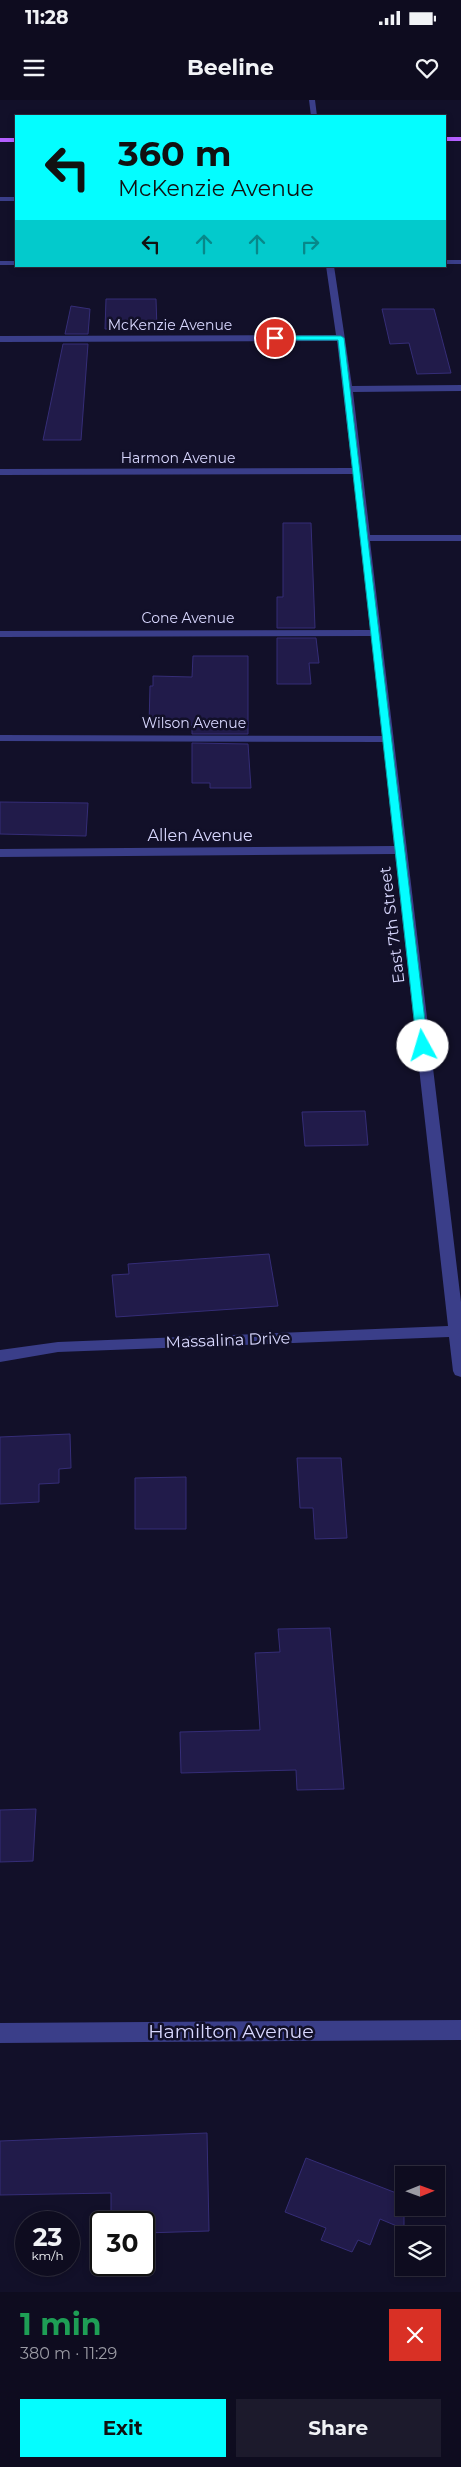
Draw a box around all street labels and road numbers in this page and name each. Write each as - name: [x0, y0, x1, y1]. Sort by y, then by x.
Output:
- street label: McKenzie Avenue: [108, 316, 232, 334]
- street label: Harmon Avenue: [121, 449, 235, 467]
- street label: Cone Avenue: [142, 609, 234, 627]
- street label: Wilson Avenue: [142, 714, 246, 732]
- street label: Allen Avenue: [147, 826, 253, 845]
- street label: East 7th Street: [375, 865, 409, 985]
- street label: Massalina Drive: [165, 1328, 291, 1352]
- street label: Hamilton Avenue: [148, 2020, 314, 2043]

